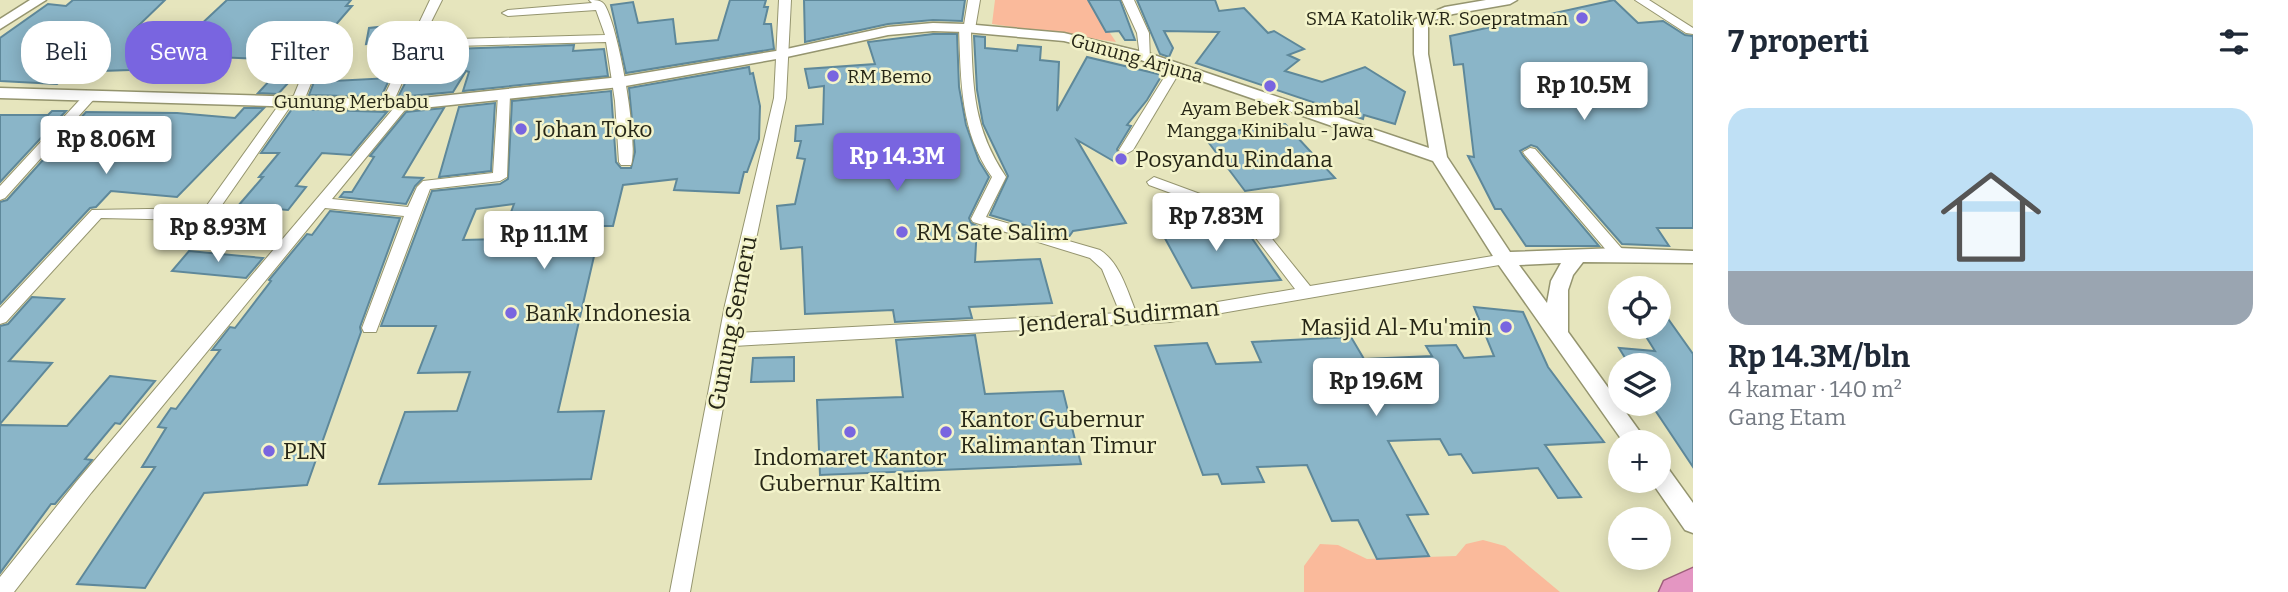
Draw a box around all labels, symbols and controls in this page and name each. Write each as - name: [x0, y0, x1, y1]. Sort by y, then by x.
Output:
- place label: SMA Katolik W.R. Soepratman: [1306, 7, 1568, 30]
- marker: SMA Katolik W.R. Soepratman: [1574, 10, 1590, 26]
- chip: Beli: [21, 21, 111, 84]
- chip: Sewa: [125, 21, 232, 84]
- chip: Filter: [246, 21, 353, 84]
- chip: Baru: [367, 21, 469, 84]
- icon: filters: [2215, 23, 2253, 61]
- text: 7 properti: [1728, 24, 1869, 60]
- street label: Gunung Arjuna: [1068, 28, 1206, 88]
- pin: Rp 10.5M: [1512, 62, 1656, 122]
- place label: RM Bemo: [847, 65, 932, 88]
- marker: RM Bemo: [825, 68, 841, 84]
- text: Rp 10.5M: [1537, 71, 1631, 99]
- marker: Ayam Bebek Sambal Mangga Kinibalu - Jawa: [1262, 78, 1278, 94]
- street label: Gunung Merbabu: [273, 90, 429, 113]
- place label: Ayam Bebek Sambal Mangga Kinibalu - Jawa: [1167, 97, 1374, 142]
- place label: Johan Toko: [534, 115, 653, 143]
- pin: Rp 8.06M: [34, 116, 178, 176]
- marker: Johan Toko: [513, 121, 529, 137]
- text: Rp 8.06M: [57, 125, 155, 153]
- pin: Rp 14.3M: [825, 134, 969, 193]
- text: Rp 14.3M: [849, 142, 945, 170]
- place label: Posyandu Rindana: [1135, 145, 1333, 173]
- marker: Posyandu Rindana: [1113, 151, 1129, 167]
- icon: home: [1928, 154, 2054, 280]
- pin: Rp 7.83M: [1144, 194, 1288, 253]
- text: Rp 7.83M: [1168, 202, 1264, 230]
- pin: Rp 8.93M: [146, 204, 290, 264]
- pin: Rp 11.1M: [472, 212, 616, 271]
- text: Rp 8.93M: [169, 213, 267, 241]
- place label: RM Sate Salim: [916, 218, 1069, 246]
- text: Rp 11.1M: [500, 220, 588, 248]
- marker: RM Sate Salim: [894, 224, 910, 240]
- street label: Gunung Semeru: [701, 234, 763, 412]
- map controls: [1608, 276, 1671, 570]
- button: locate: [1608, 276, 1671, 339]
- street label: Jenderal Sudirman: [1017, 293, 1221, 339]
- place label: Bank Indonesia: [525, 299, 691, 327]
- marker: Bank Indonesia: [503, 305, 519, 321]
- place label: Masjid Al-Mu'min: [1300, 313, 1492, 341]
- marker: Masjid Al-Mu'min: [1498, 319, 1514, 335]
- text: Rp 14.3M/bln: [1728, 339, 1910, 375]
- button: layers: [1608, 353, 1671, 416]
- pin: Rp 19.6M: [1304, 358, 1448, 418]
- text: Rp 19.6M: [1329, 367, 1423, 395]
- text: 4 kamar · 140 m²: [1728, 375, 1902, 403]
- text: Gang Etam: [1728, 403, 1846, 431]
- place label: Kantor Gubernur Kalimantan Timur: [960, 405, 1156, 459]
- marker: Indomaret Kantor Gubernur Kaltim: [842, 424, 858, 440]
- marker: Kantor Gubernur Kalimantan Timur: [938, 424, 954, 440]
- button: +: [1608, 430, 1671, 493]
- place label: PLN: [283, 437, 327, 465]
- marker: PLN: [261, 443, 277, 459]
- place label: Indomaret Kantor Gubernur Kaltim: [753, 443, 947, 497]
- button: −: [1608, 507, 1671, 570]

